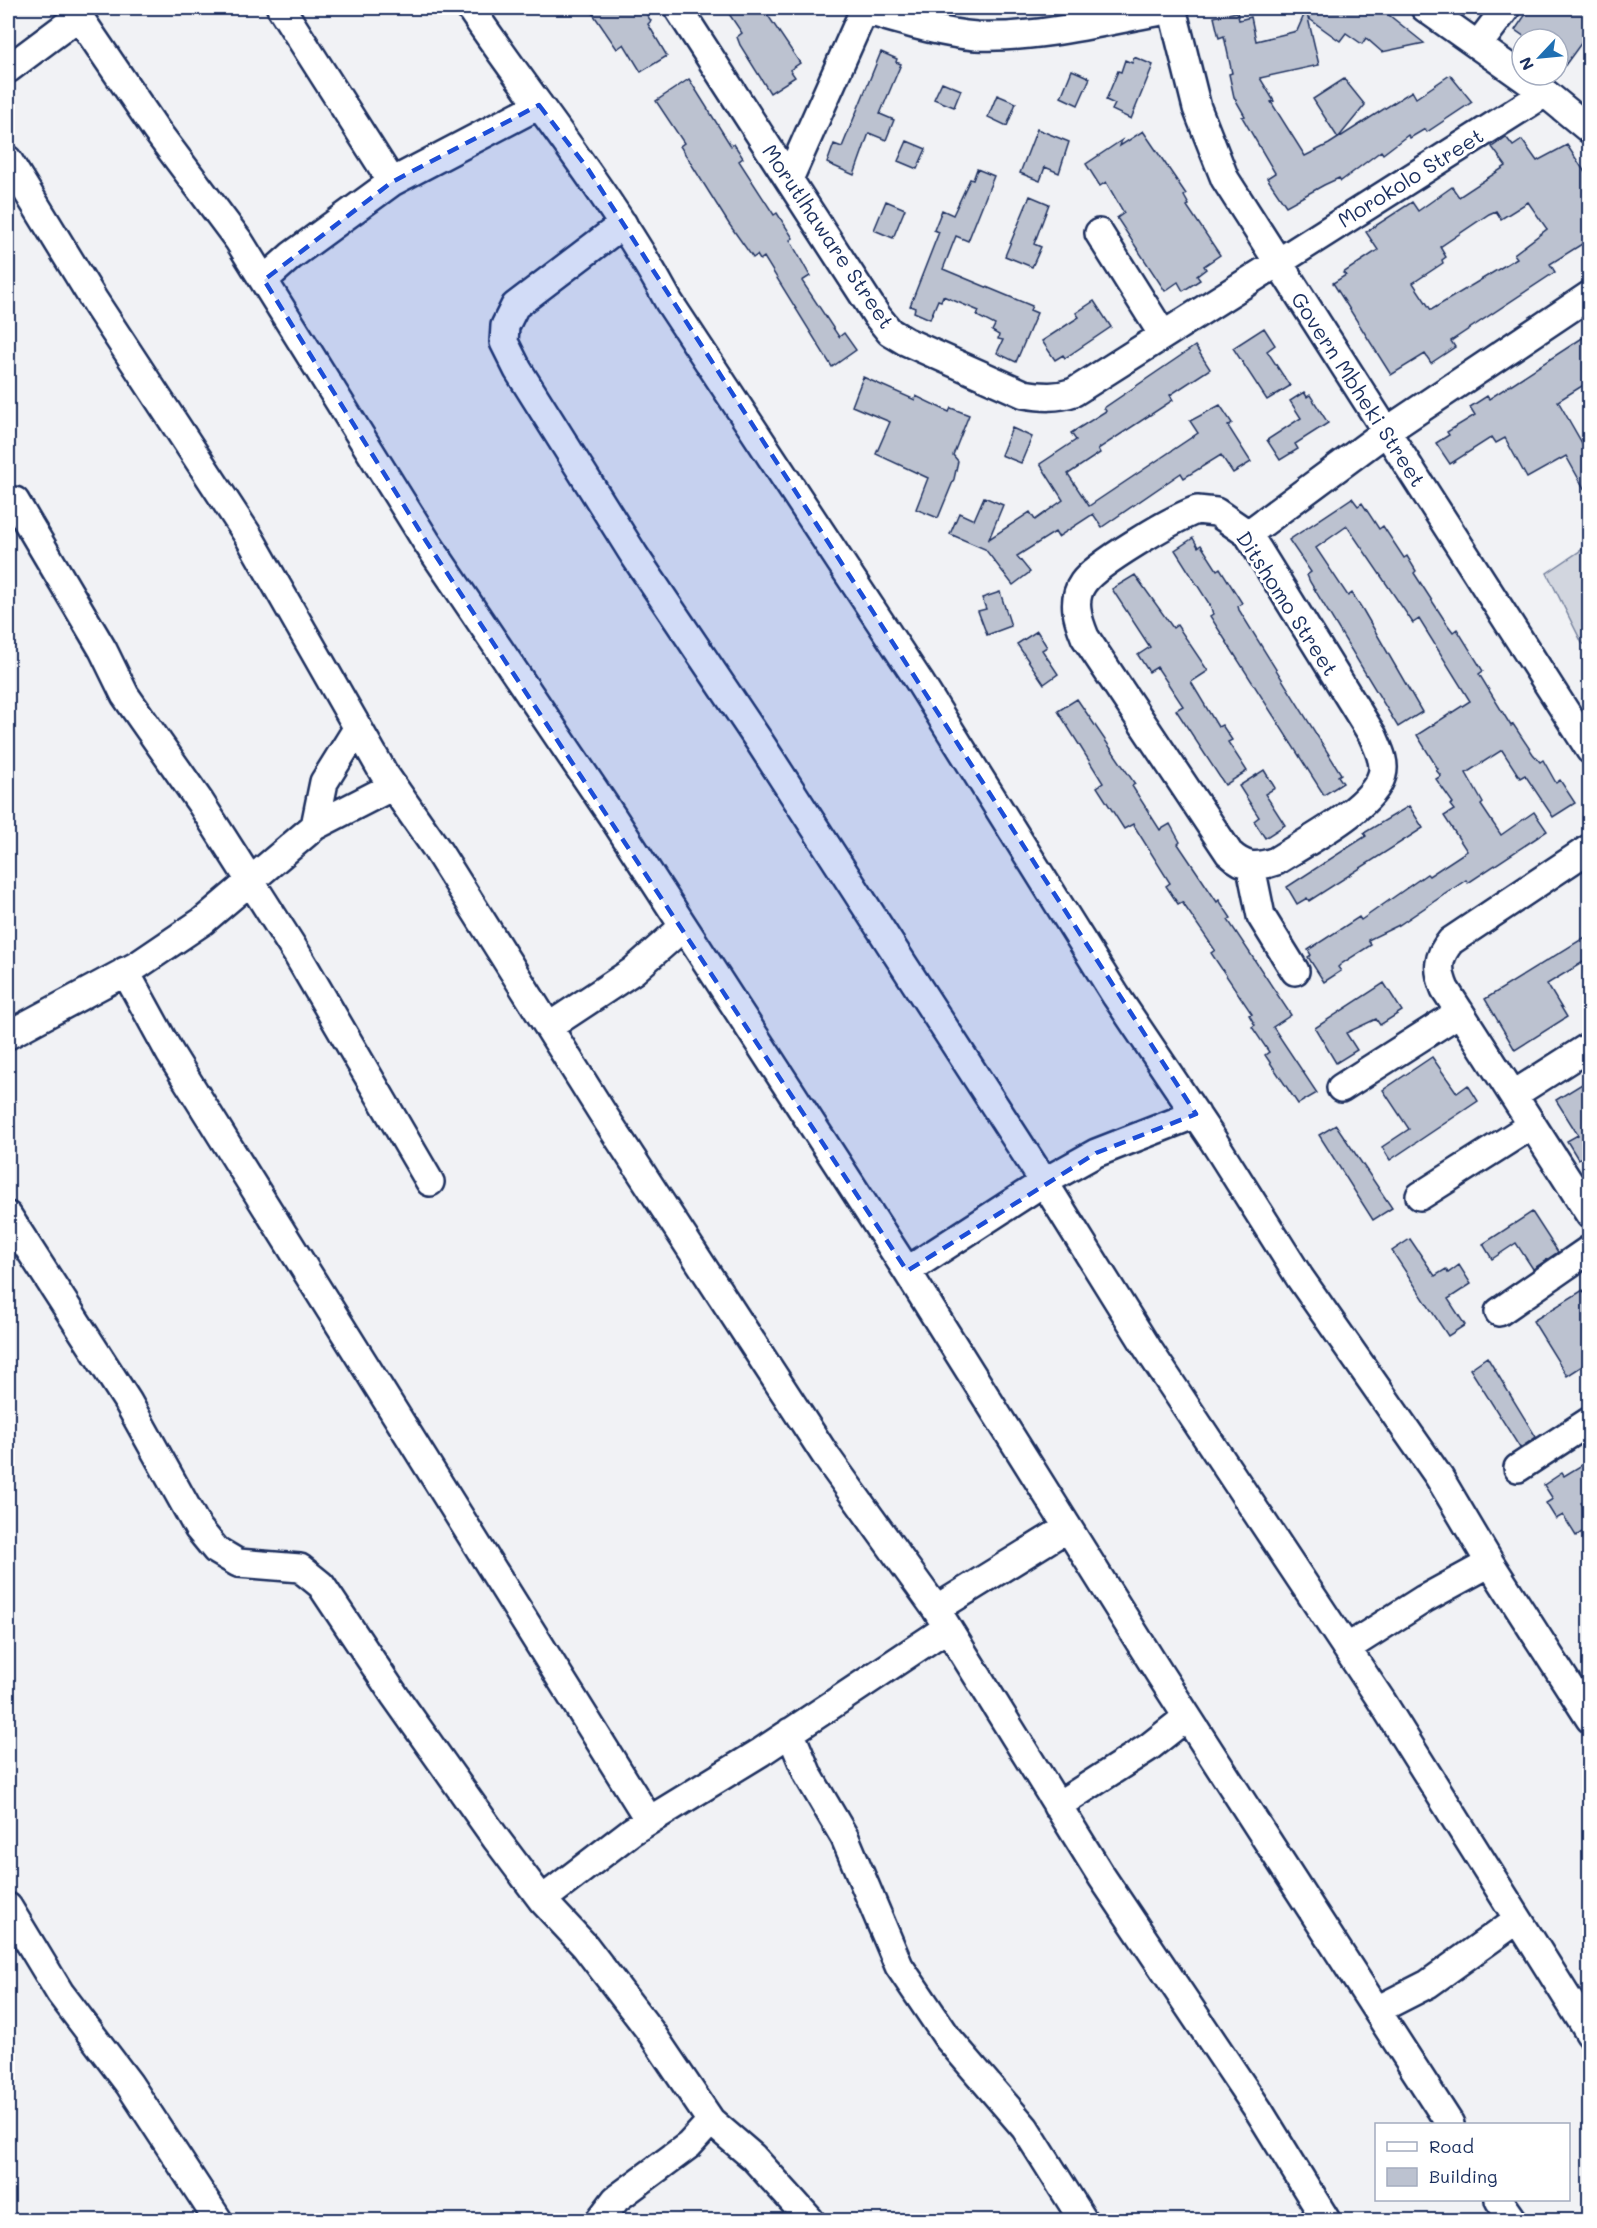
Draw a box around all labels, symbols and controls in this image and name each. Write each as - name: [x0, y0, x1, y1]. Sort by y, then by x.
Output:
- north arrow: [1510, 27, 1570, 87]
- text: N: [1514, 54, 1538, 74]
- street label: Morokolo Street: [1332, 121, 1488, 233]
- street label: Morutlhaware Street: [757, 138, 901, 334]
- street label: Govern Mbheki Street: [1286, 286, 1432, 492]
- street label: Ditshomo Street: [1231, 525, 1345, 681]
- legend: [1375, 2123, 1570, 2201]
- text: Road: [1429, 2134, 1474, 2158]
- text: Building: [1429, 2164, 1497, 2188]

